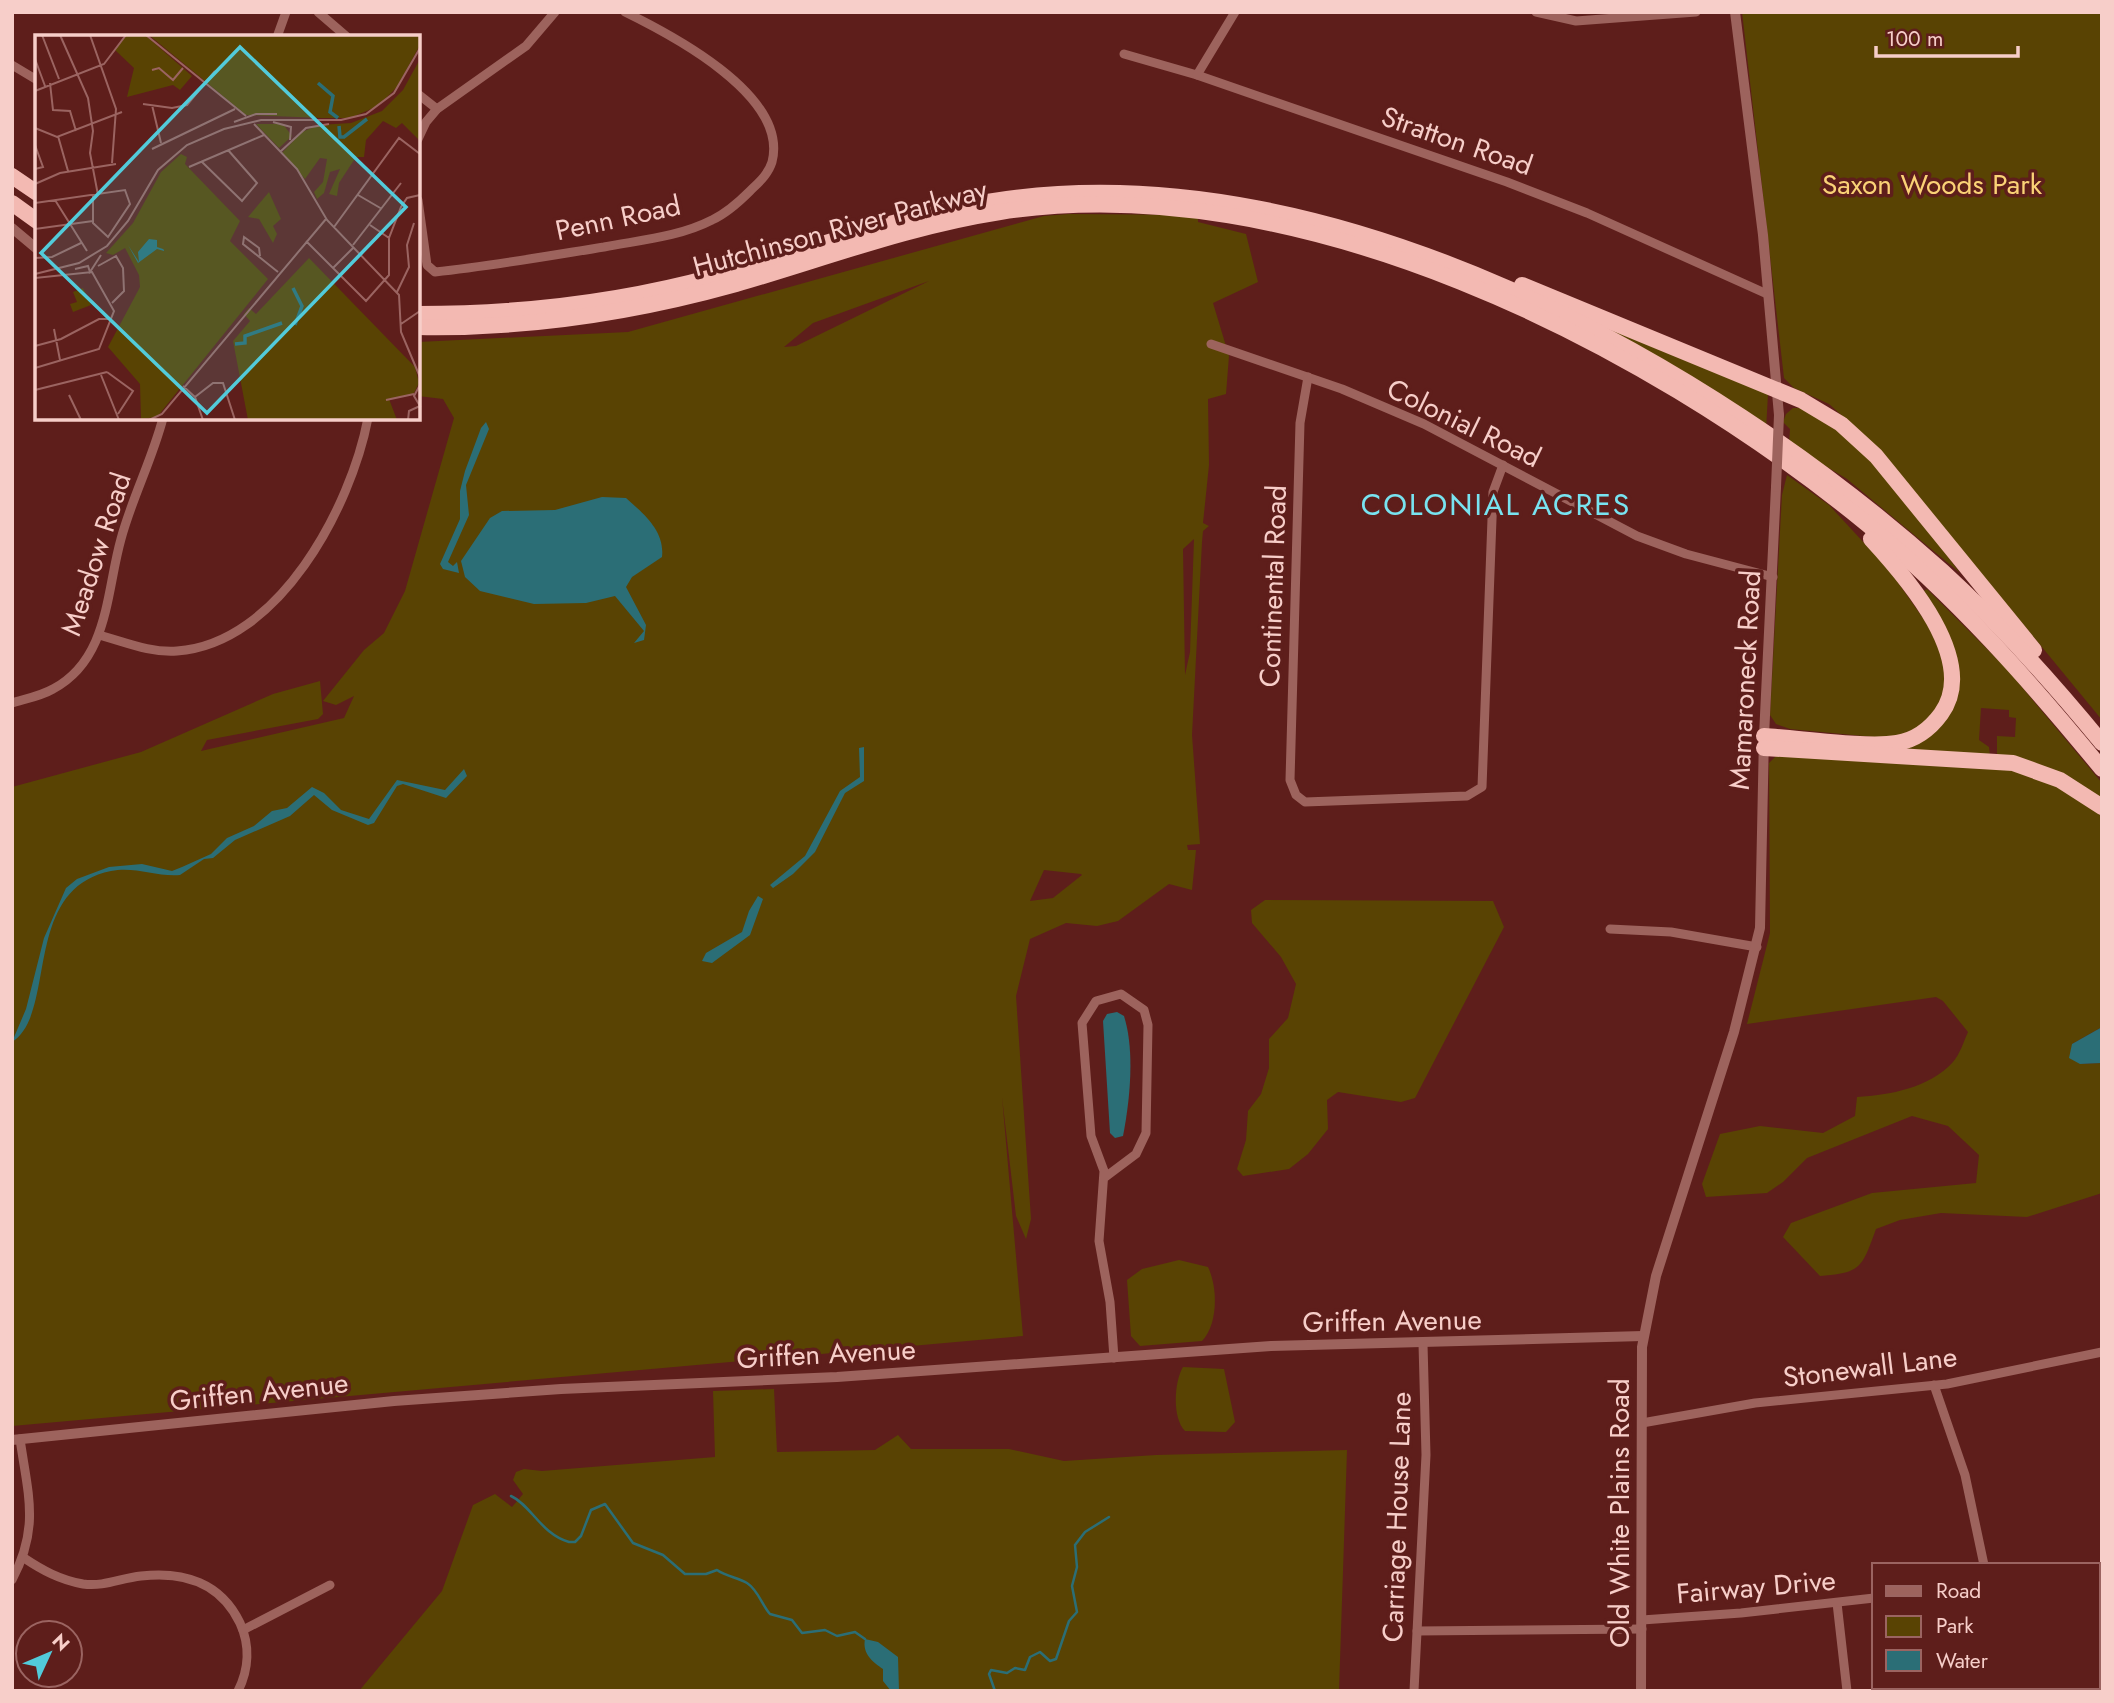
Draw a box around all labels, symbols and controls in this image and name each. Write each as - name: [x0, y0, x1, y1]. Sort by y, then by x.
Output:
- scale bar: [1876, 14, 2018, 58]
- text: 100 m: [1886, 24, 1943, 54]
- inset map: [35, 35, 420, 420]
- street label: Stratton Road: [1376, 96, 1538, 186]
- park label: Saxon Woods Park: [1822, 164, 2043, 205]
- street label: Hutchinson River Parkway: [688, 169, 993, 287]
- street label: Penn Road: [552, 185, 684, 251]
- street label: Colonial Road: [1380, 368, 1548, 478]
- street label: Meadow Road: [50, 467, 142, 641]
- district label: COLONIAL ACRES: [1361, 483, 1631, 526]
- street label: Continental Road: [1249, 484, 1297, 688]
- street label: Mamaroneck Road: [1719, 569, 1771, 791]
- street label: Griffen Avenue: [1302, 1299, 1482, 1343]
- street label: Griffen Avenue: [735, 1329, 917, 1379]
- street label: Stonewall Lane: [1781, 1336, 1959, 1398]
- street label: Griffen Avenue: [168, 1362, 350, 1422]
- street label: Old White Plains Road: [1599, 1378, 1640, 1648]
- street label: Carriage House Lane: [1372, 1391, 1422, 1643]
- street label: Fairway Drive: [1675, 1560, 1837, 1614]
- legend: [1872, 1563, 2100, 1689]
- text: Road: [1936, 1576, 1981, 1606]
- text: Park: [1936, 1611, 1974, 1641]
- north arrow: [14, 1619, 84, 1689]
- text: N: [46, 1628, 76, 1657]
- text: Water: [1936, 1646, 1989, 1676]

